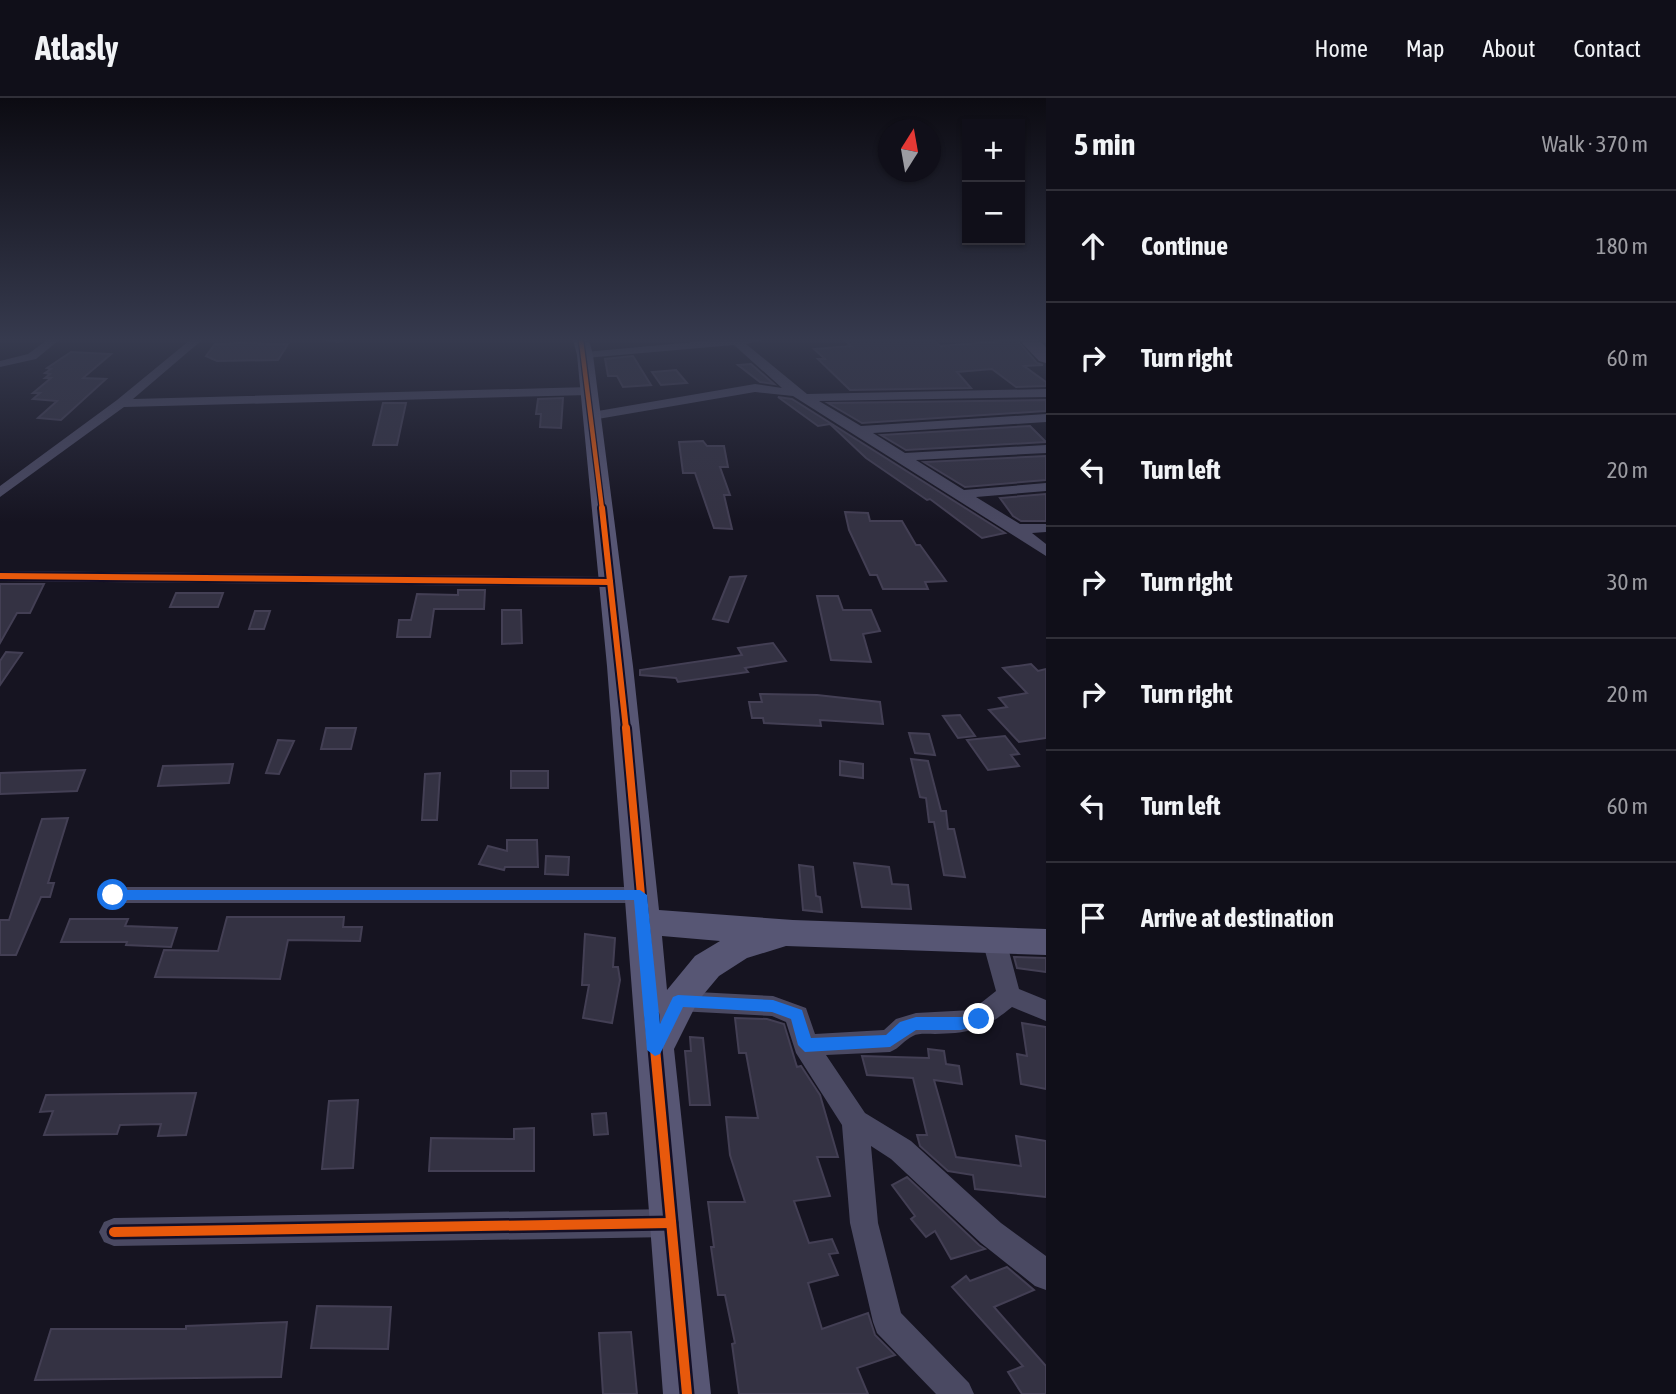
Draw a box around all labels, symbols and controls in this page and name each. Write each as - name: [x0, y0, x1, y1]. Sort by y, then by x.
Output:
- text: Atlasly: [35, 29, 118, 67]
- text: Home: [1314, 35, 1368, 62]
- text: Map: [1406, 35, 1444, 62]
- text: About: [1482, 35, 1535, 62]
- text: Contact: [1573, 35, 1641, 62]
- north arrow: [878, 119, 941, 182]
- map controls: [962, 119, 1025, 245]
- button: +: [962, 119, 1025, 182]
- text: 5 min: [1074, 127, 1135, 161]
- text: Walk · 370 m: [1542, 131, 1648, 157]
- button: −: [962, 182, 1025, 245]
- icon: ahead: [1074, 227, 1112, 265]
- text: Continue: [1141, 231, 1228, 261]
- text: 180 m: [1596, 233, 1648, 259]
- icon: right: [1074, 339, 1112, 377]
- text: Turn right: [1141, 343, 1232, 373]
- text: 60 m: [1607, 345, 1648, 371]
- icon: left: [1074, 451, 1112, 489]
- text: Turn left: [1141, 455, 1221, 485]
- text: 20 m: [1607, 457, 1648, 483]
- icon: right: [1074, 563, 1112, 601]
- text: Turn right: [1141, 567, 1232, 597]
- text: 30 m: [1607, 569, 1648, 595]
- icon: right: [1074, 675, 1112, 713]
- text: Turn right: [1141, 679, 1232, 709]
- text: 20 m: [1607, 681, 1648, 707]
- icon: left: [1074, 787, 1112, 825]
- text: Turn left: [1141, 791, 1221, 821]
- text: 60 m: [1607, 793, 1648, 819]
- route start: [97, 879, 128, 910]
- icon: arrive: [1074, 899, 1112, 937]
- text: Arrive at destination: [1141, 903, 1334, 933]
- route end: [963, 1003, 994, 1034]

